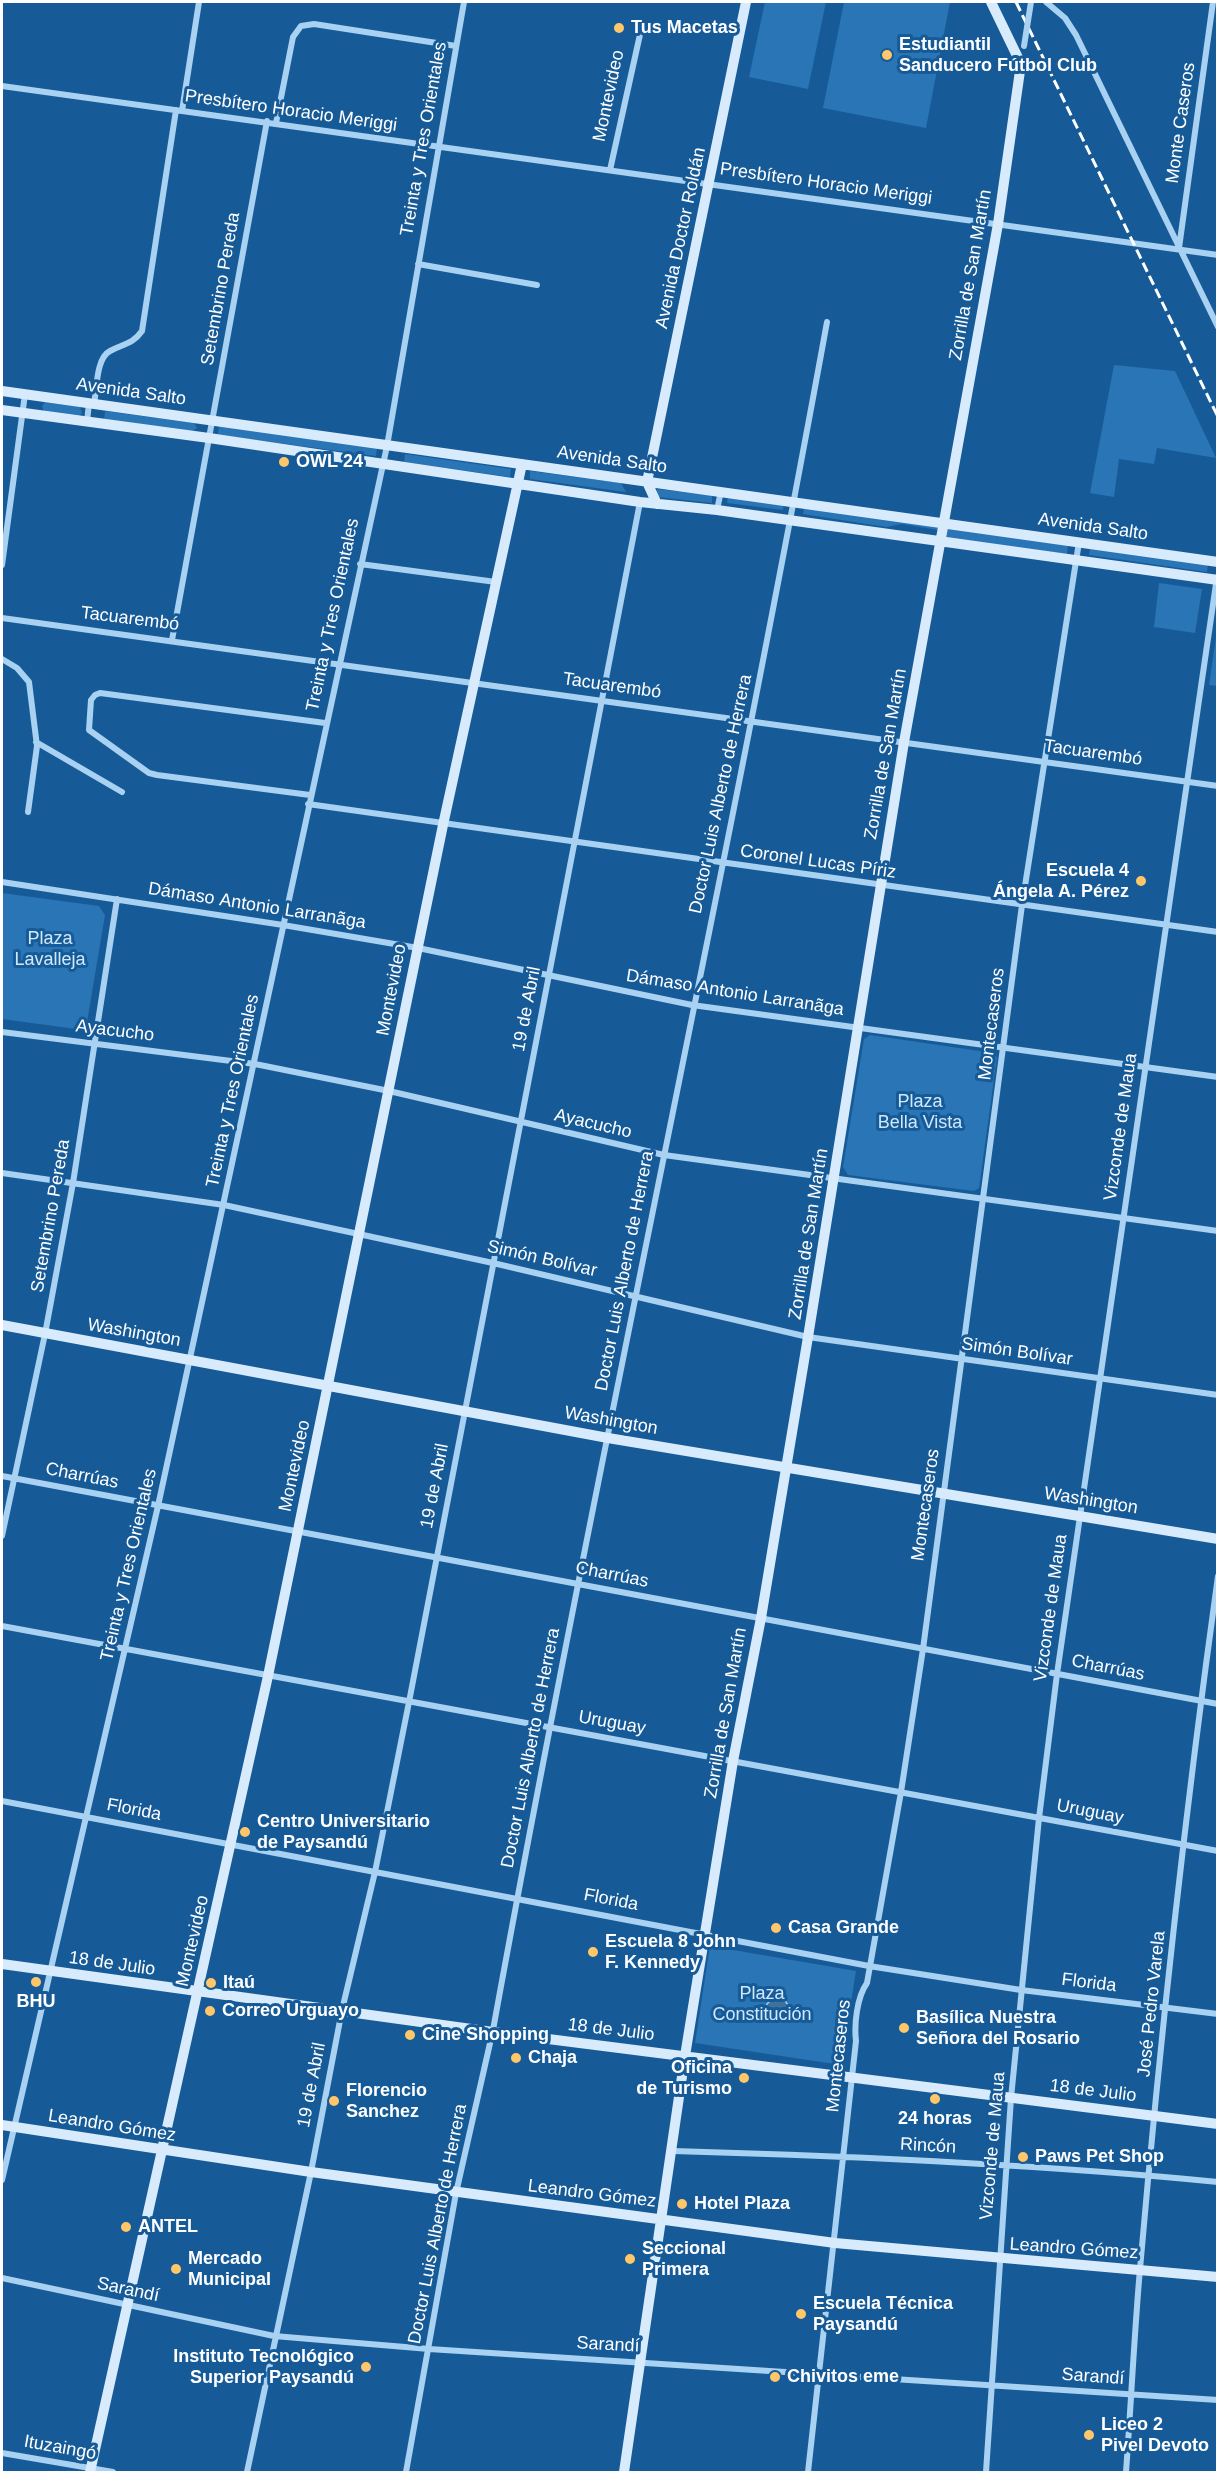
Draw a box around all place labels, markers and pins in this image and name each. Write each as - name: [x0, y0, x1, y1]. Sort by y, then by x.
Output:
- place label: Tus Macetas: [631, 17, 738, 39]
- marker: Tus Macetas: [612, 21, 626, 35]
- place label: Estudiantil Sanducero Fútbol Club: [899, 34, 1097, 76]
- marker: Estudiantil Sanducero Fútbol Club: [880, 48, 894, 62]
- place label: OWL 24: [296, 451, 363, 473]
- marker: OWL 24: [277, 455, 291, 469]
- place label: Escuela 4 Ángela A. Pérez: [993, 860, 1129, 902]
- marker: Escuela 4 Ángela A. Pérez: [1134, 874, 1148, 888]
- place label: Centro Universitario de Paysandú: [257, 1811, 430, 1854]
- marker: Centro Universitario de Paysandú: [238, 1825, 252, 1839]
- place label: Casa Grande: [788, 1917, 899, 1939]
- marker: Casa Grande: [769, 1921, 783, 1935]
- place label: Escuela 8 John F. Kennedy: [605, 1931, 736, 1974]
- marker: Escuela 8 John F. Kennedy: [586, 1945, 600, 1959]
- place label: Itaú: [223, 1972, 255, 1994]
- marker: BHU: [29, 1975, 43, 1989]
- marker: Itaú: [204, 1976, 218, 1990]
- place label: BHU: [17, 1991, 55, 2013]
- place label: Correo Urguayo: [222, 2000, 359, 2022]
- marker: Correo Urguayo: [203, 2004, 217, 2018]
- place label: Basílica Nuestra Señora del Rosario: [916, 2007, 1080, 2050]
- marker: Basílica Nuestra Señora del Rosario: [897, 2021, 911, 2035]
- place label: Cine Shopping: [422, 2024, 549, 2046]
- marker: Cine Shopping: [403, 2028, 417, 2042]
- place label: Chaja: [528, 2047, 577, 2069]
- marker: Chaja: [509, 2051, 523, 2065]
- place label: Oficina de Turismo: [636, 2057, 732, 2100]
- marker: Oficina de Turismo: [737, 2071, 751, 2085]
- place label: Florencio Sanchez: [346, 2080, 427, 2122]
- marker: 24 horas: [928, 2092, 942, 2106]
- marker: Florencio Sanchez: [327, 2094, 341, 2108]
- place label: 24 horas: [898, 2108, 972, 2130]
- place label: Paws Pet Shop: [1035, 2146, 1164, 2168]
- marker: Paws Pet Shop: [1016, 2150, 1030, 2164]
- place label: Hotel Plaza: [694, 2193, 790, 2215]
- marker: Hotel Plaza: [675, 2197, 689, 2211]
- place label: ANTEL: [138, 2216, 198, 2238]
- marker: ANTEL: [119, 2220, 133, 2234]
- place label: Seccional Primera: [642, 2238, 726, 2280]
- place label: Mercado Municipal: [188, 2248, 271, 2290]
- marker: Seccional Primera: [623, 2252, 637, 2266]
- marker: Mercado Municipal: [169, 2262, 183, 2276]
- place label: Escuela Técnica Paysandú: [813, 2293, 953, 2336]
- marker: Escuela Técnica Paysandú: [794, 2307, 808, 2321]
- place label: Instituto Tecnológico Superior Paysandú: [173, 2346, 354, 2388]
- marker: Instituto Tecnológico Superior Paysandú: [359, 2360, 373, 2374]
- place label: Chivitos eme: [787, 2366, 899, 2388]
- marker: Chivitos eme: [768, 2370, 782, 2384]
- place label: Liceo 2 Pivel Devoto: [1101, 2414, 1209, 2456]
- marker: Liceo 2 Pivel Devoto: [1082, 2428, 1096, 2442]

